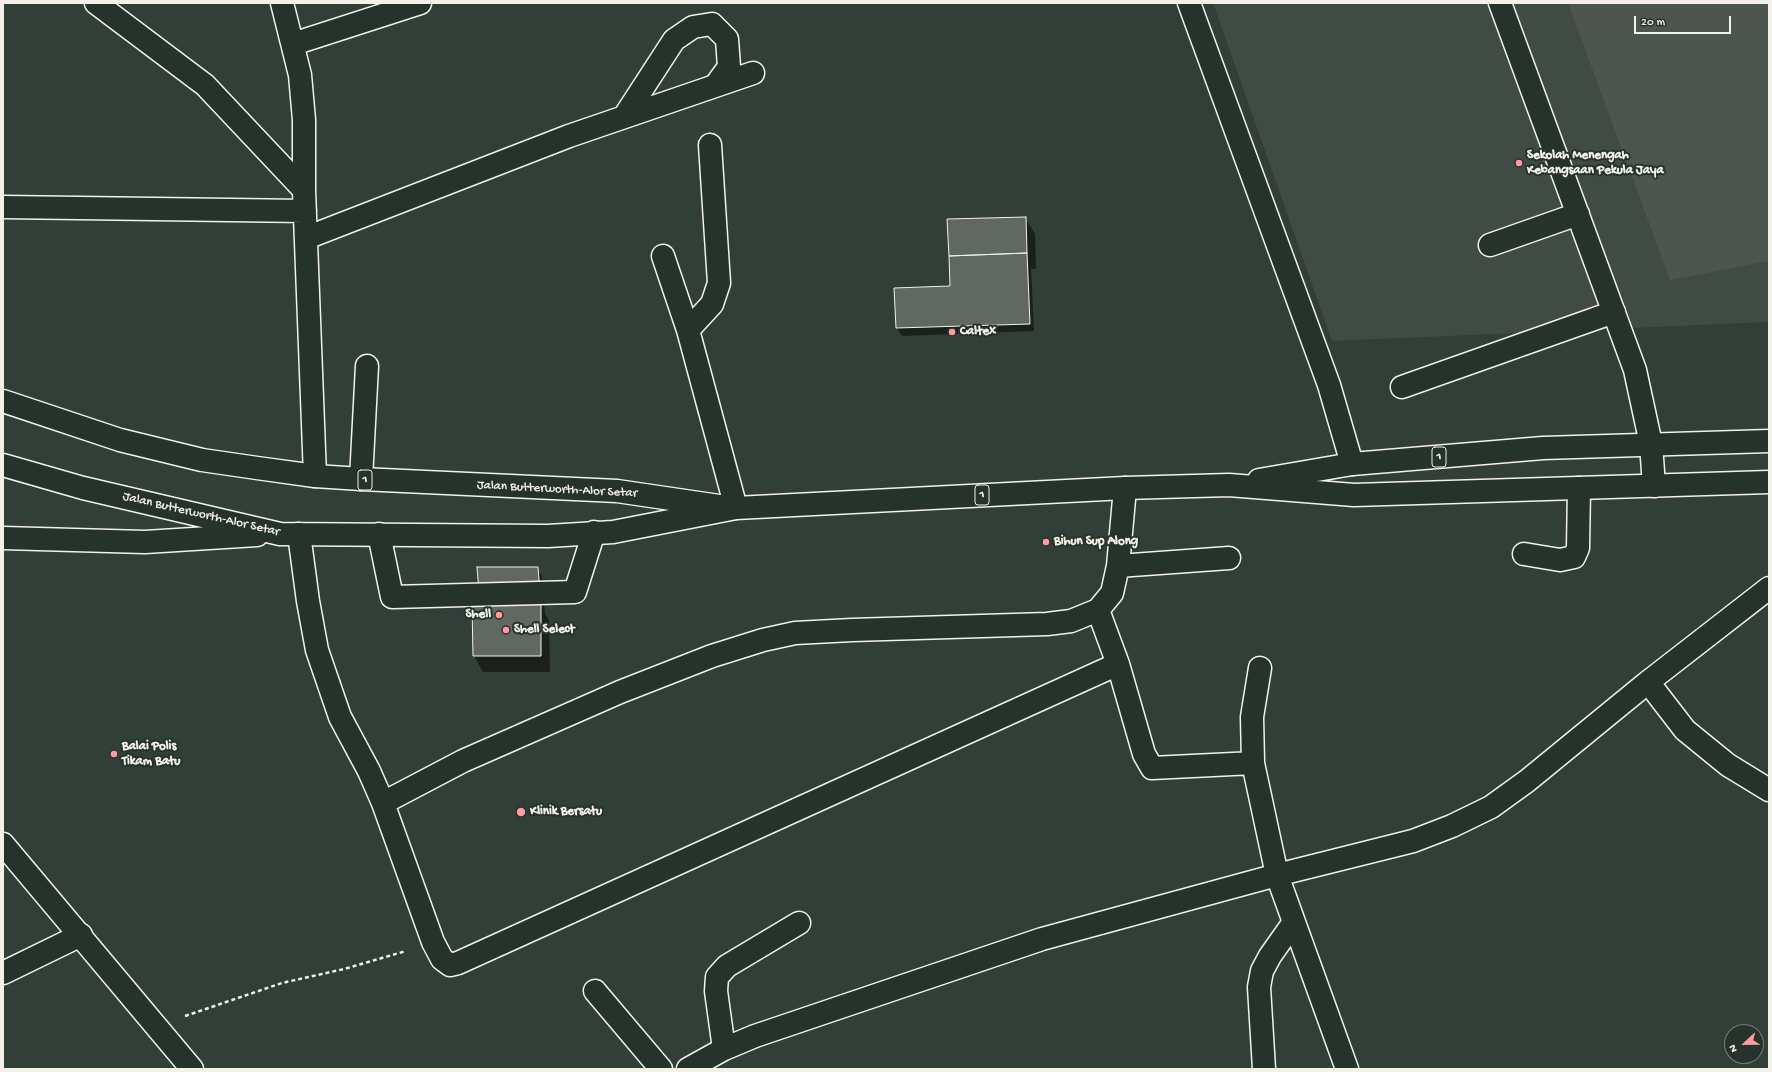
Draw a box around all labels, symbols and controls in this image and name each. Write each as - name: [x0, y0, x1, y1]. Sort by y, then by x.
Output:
- scale bar: [1636, 8, 1733, 34]
- text: 20 m: [1641, 16, 1665, 30]
- place label: Sekolah Menengah Kebangsaan Pekula Jaya: [1527, 148, 1664, 179]
- marker: Sekolah Menengah Kebangsaan Pekula Jaya: [1514, 158, 1524, 168]
- place label: Caltex: [960, 324, 996, 340]
- marker: Caltex: [947, 327, 957, 337]
- road number: 1: [1432, 447, 1446, 467]
- road number: 1: [358, 470, 372, 490]
- street label: Jalan Butterworth-Alor Setar: [476, 478, 638, 502]
- road number: 1: [975, 485, 989, 505]
- street label: Jalan Butterworth-Alor Setar: [121, 489, 281, 541]
- place label: Bihun Sup Along: [1054, 534, 1138, 550]
- marker: Bihun Sup Along: [1041, 537, 1051, 547]
- place label: Shell: [466, 607, 491, 623]
- marker: Shell: [494, 610, 504, 620]
- place label: Shell Select: [514, 622, 575, 638]
- marker: Shell Select: [501, 625, 511, 635]
- place label: Balai Polis Tikam Batu: [122, 739, 180, 770]
- marker: Balai Polis Tikam Batu: [109, 749, 119, 759]
- place label: Klinik Bersatu: [530, 804, 602, 820]
- marker: Klinik Bersatu: [515, 806, 527, 818]
- north arrow: [1724, 1024, 1764, 1064]
- text: N: [1727, 1043, 1741, 1054]

